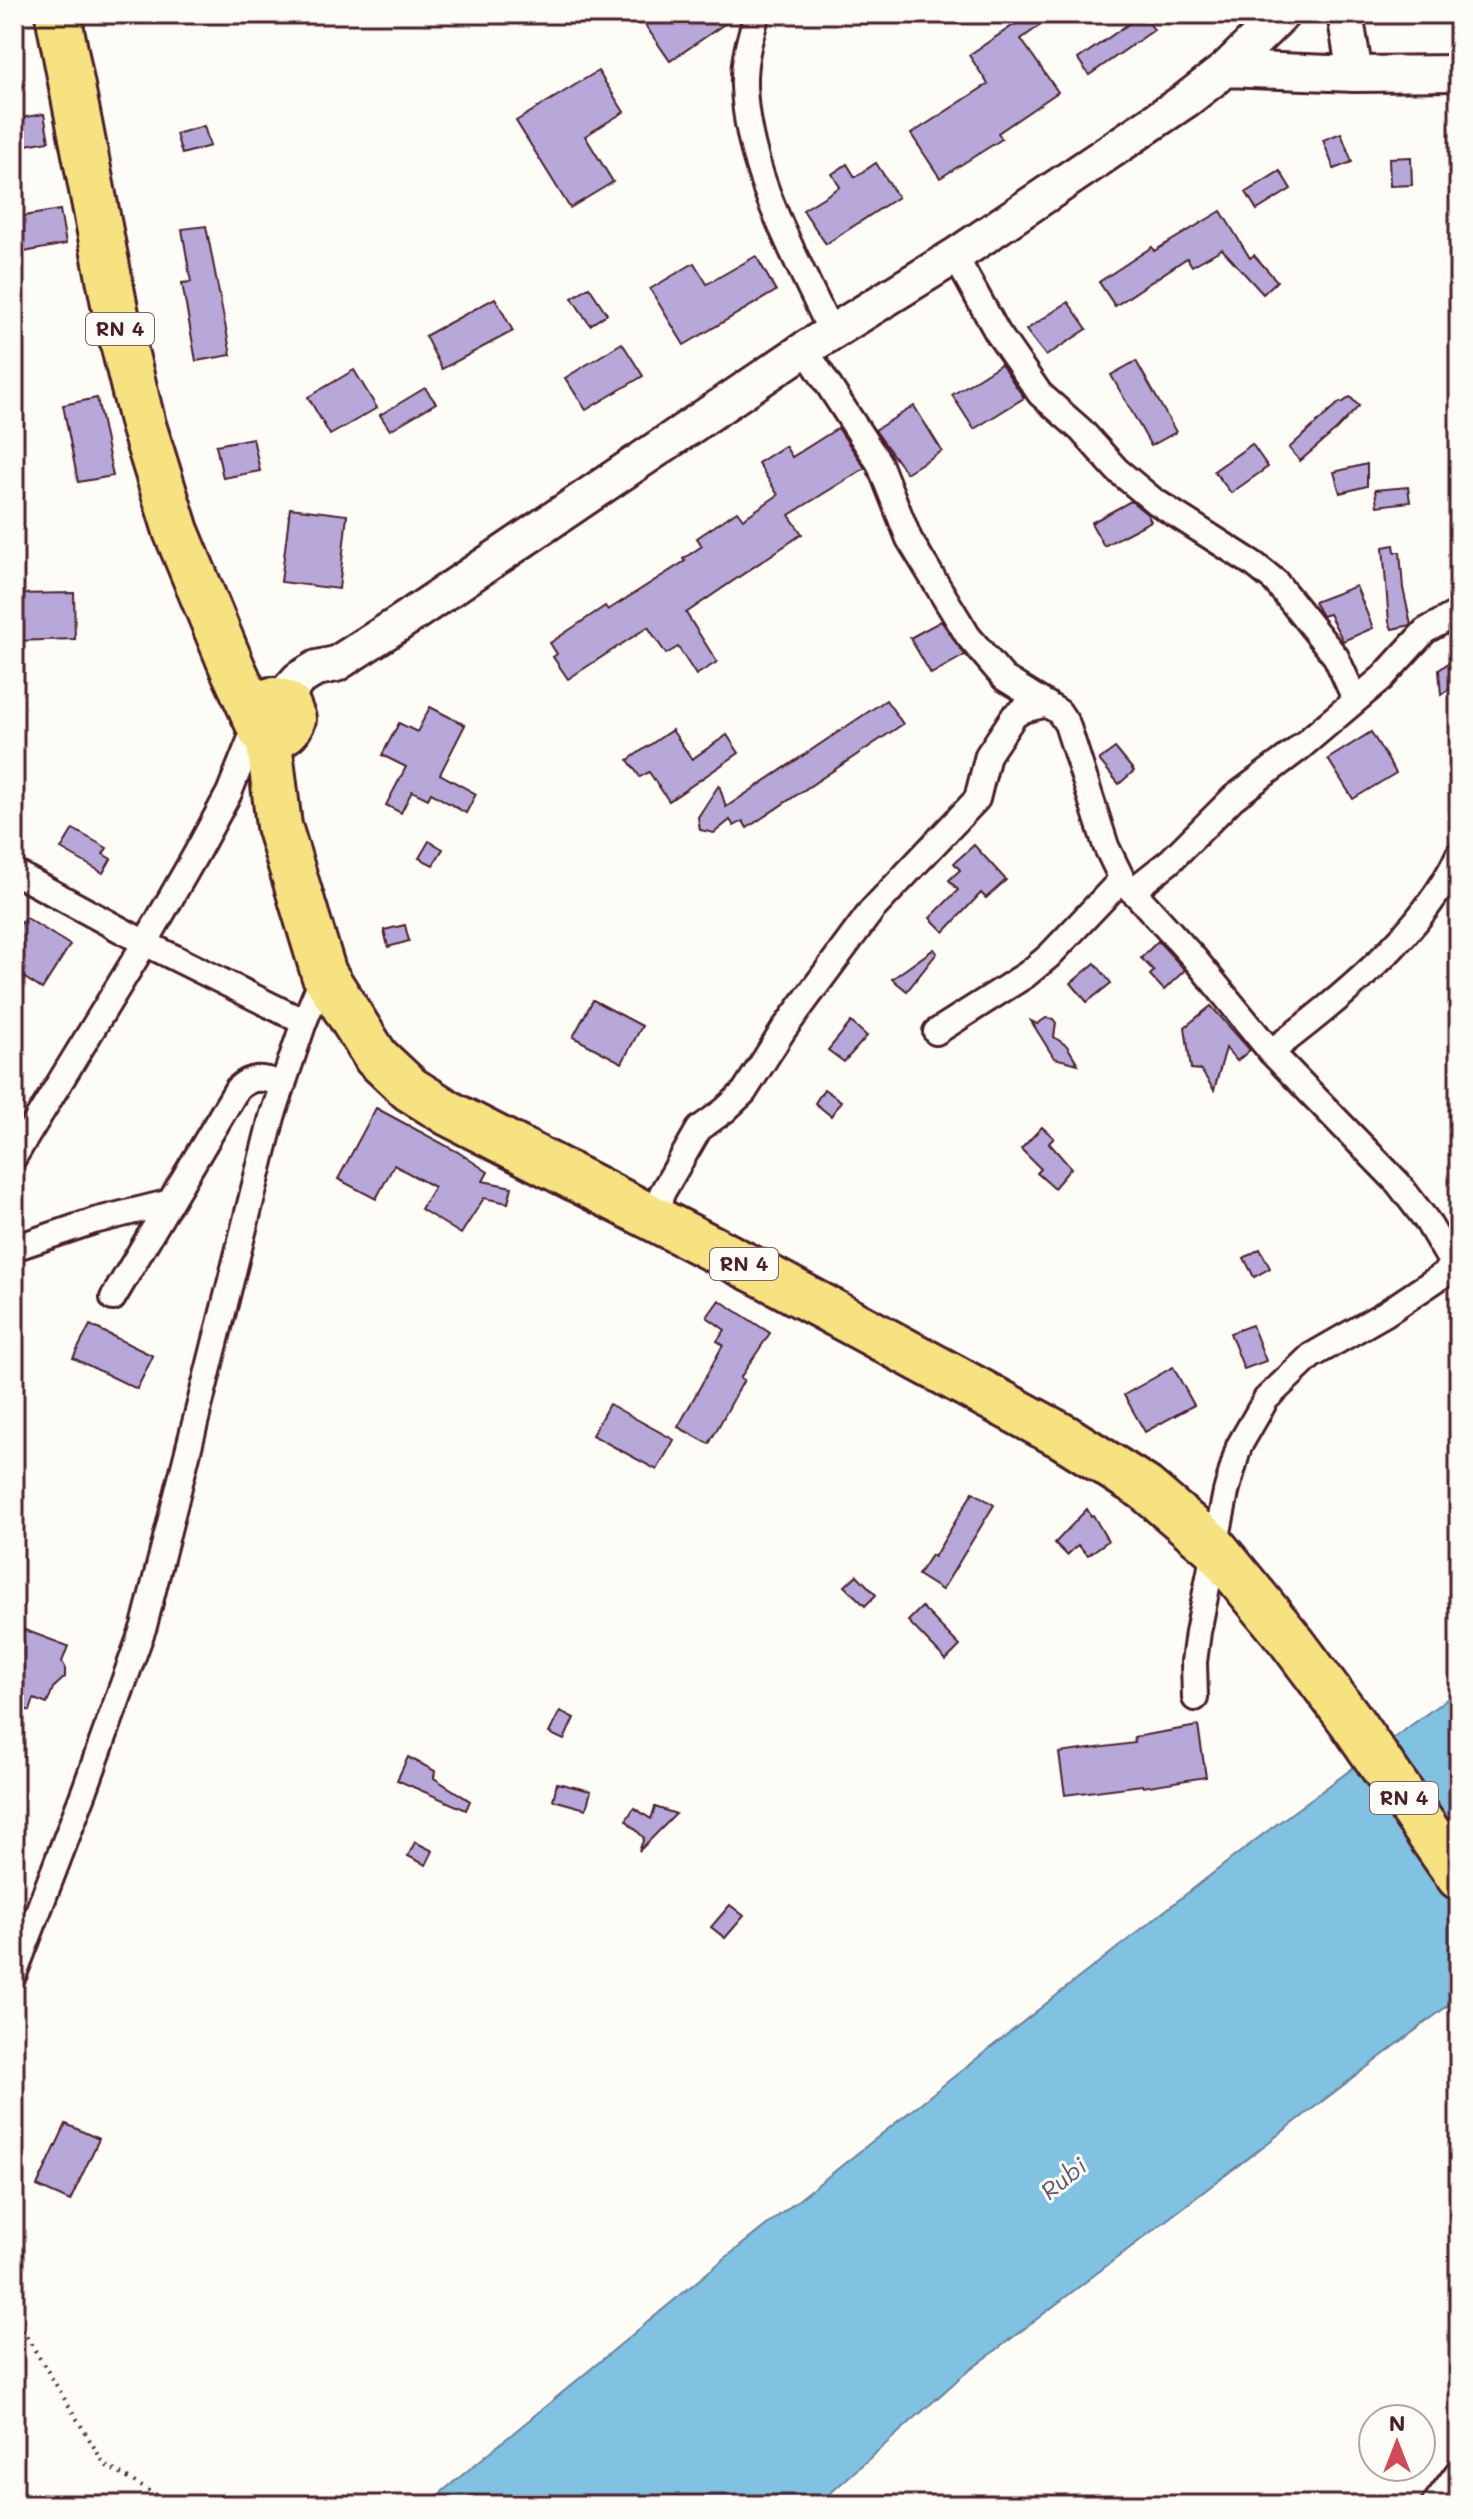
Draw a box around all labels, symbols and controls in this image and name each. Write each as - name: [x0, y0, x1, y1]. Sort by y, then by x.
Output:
- road number: RN 4: [86, 313, 154, 345]
- road number: RN 4: [710, 1248, 778, 1280]
- road number: RN 4: [1370, 1782, 1438, 1814]
- water label: Rubi: [1033, 2149, 1093, 2206]
- north arrow: [1357, 2403, 1437, 2483]
- text: N: [1389, 2408, 1405, 2437]

